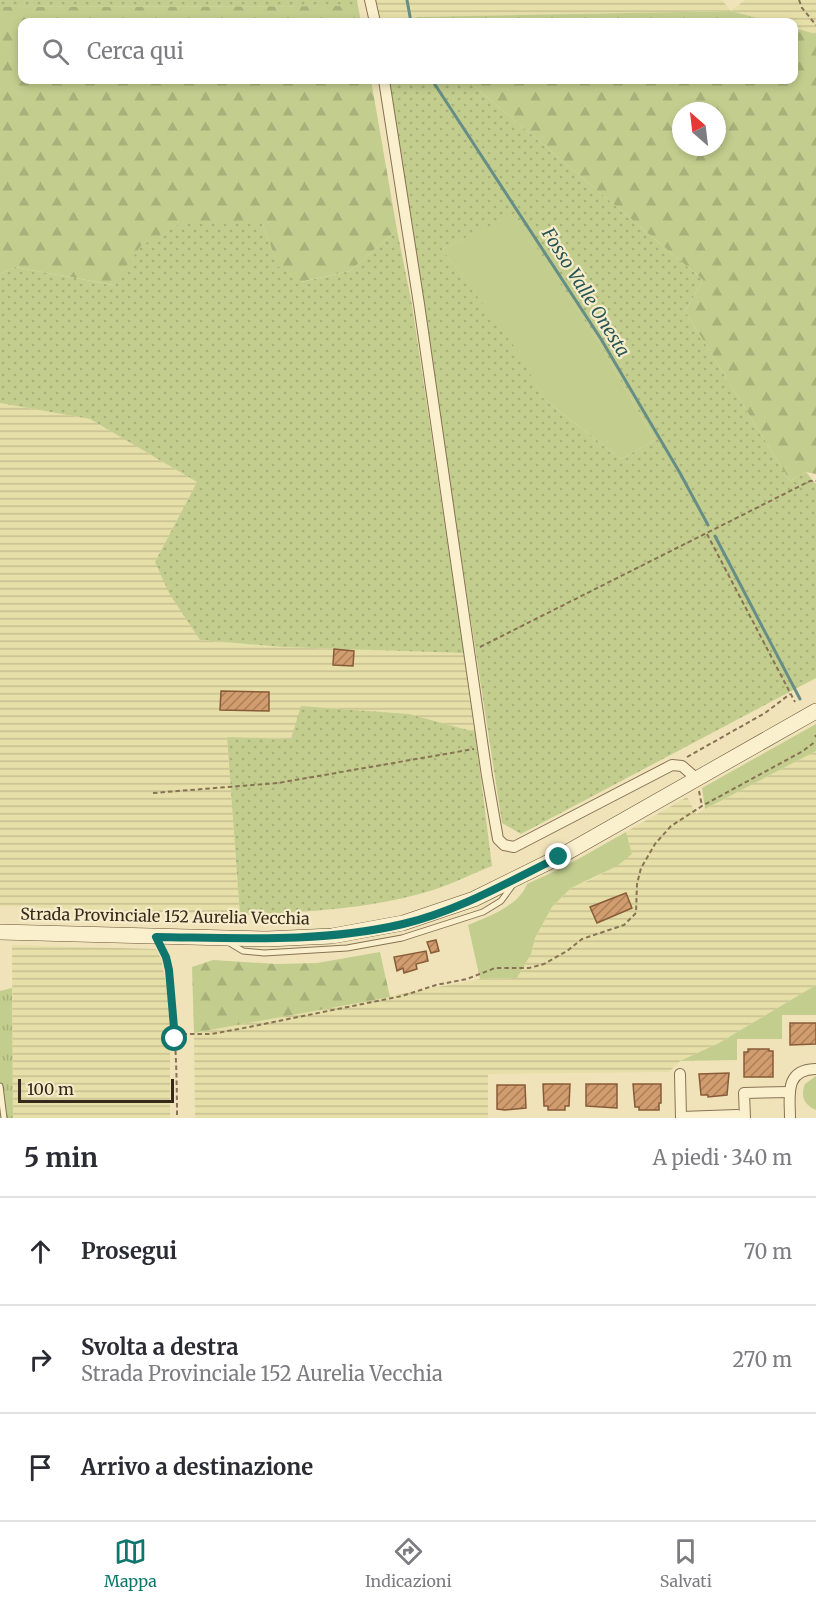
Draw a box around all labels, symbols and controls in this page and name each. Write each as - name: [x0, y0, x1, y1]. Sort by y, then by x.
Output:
- search box: [18, 18, 798, 84]
- icon: search: [39, 35, 72, 68]
- text: Cerca qui: [87, 37, 184, 65]
- north arrow: [672, 102, 726, 156]
- water label: Fosso Valle Onesta: [536, 222, 635, 361]
- route end: [545, 843, 571, 869]
- street label: Strada Provinciale 152 Aurelia Vecchia: [20, 903, 310, 929]
- route start: [161, 1025, 187, 1051]
- scale bar: [18, 1076, 174, 1104]
- text: 100 m: [27, 1079, 74, 1099]
- text: 5 min: [24, 1141, 98, 1174]
- text: A piedi · 340 m: [653, 1145, 792, 1170]
- icon: ahead: [24, 1235, 57, 1268]
- text: Prosegui: [81, 1237, 177, 1265]
- text: 70 m: [744, 1239, 792, 1264]
- text: Svolta a destra: [81, 1333, 238, 1361]
- icon: right: [24, 1343, 57, 1376]
- text: 270 m: [732, 1347, 792, 1372]
- text: Strada Provinciale 152 Aurelia Vecchia: [81, 1361, 443, 1386]
- icon: arrive: [24, 1451, 57, 1484]
- text: Arrivo a destinazione: [81, 1453, 313, 1481]
- tab: Mappa: [104, 1535, 157, 1591]
- tab: Indicazioni: [365, 1535, 452, 1591]
- tab: Salvati: [660, 1535, 712, 1591]

